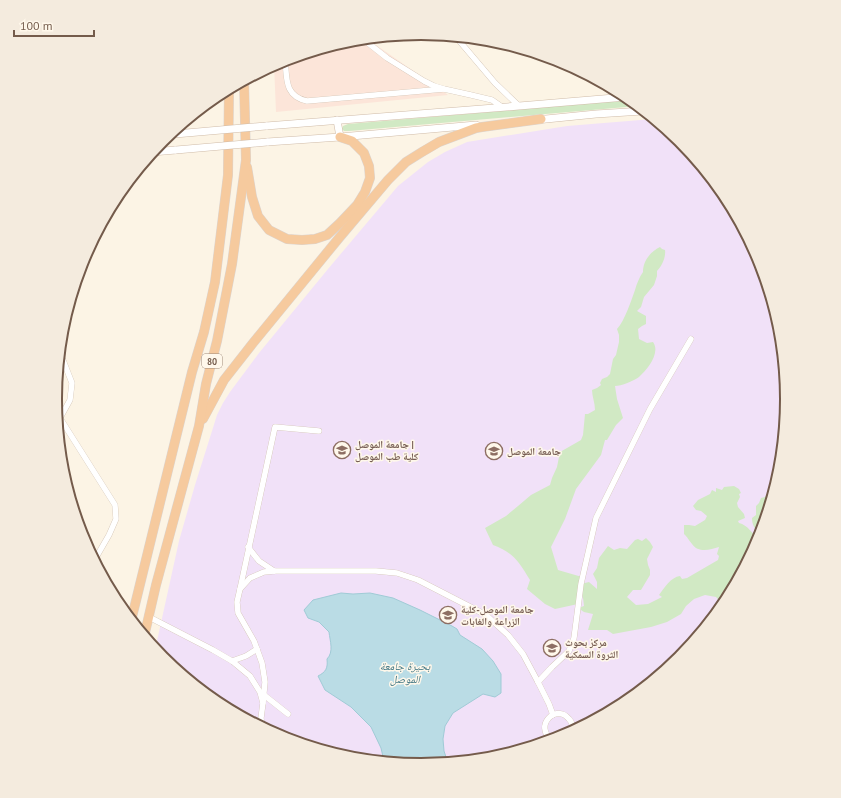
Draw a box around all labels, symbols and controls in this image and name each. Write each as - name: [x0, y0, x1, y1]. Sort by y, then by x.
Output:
- scale bar: [14, 12, 94, 38]
- text: 100 m: [20, 18, 53, 33]
- road number: 80: [202, 354, 222, 368]
- place label: جامعة الموصل | كلية طب الموصل: [355, 438, 419, 463]
- school or university icon: جامعة الموصل | كلية طب الموصل: [332, 440, 352, 460]
- school or university icon: جامعة الموصل: [484, 441, 504, 461]
- place label: جامعة الموصل: [507, 445, 561, 458]
- place label: جامعة الموصل-كلية الزراعة والغابات: [461, 603, 534, 628]
- school or university icon: جامعة الموصل-كلية الزراعة والغابات: [438, 605, 458, 625]
- place label: مركز بحوث الثروة السمكية: [565, 636, 619, 661]
- school or university icon: مركز بحوث الثروة السمكية: [542, 638, 562, 658]
- water label: بحيرة جامعة الموصل: [380, 659, 431, 686]

